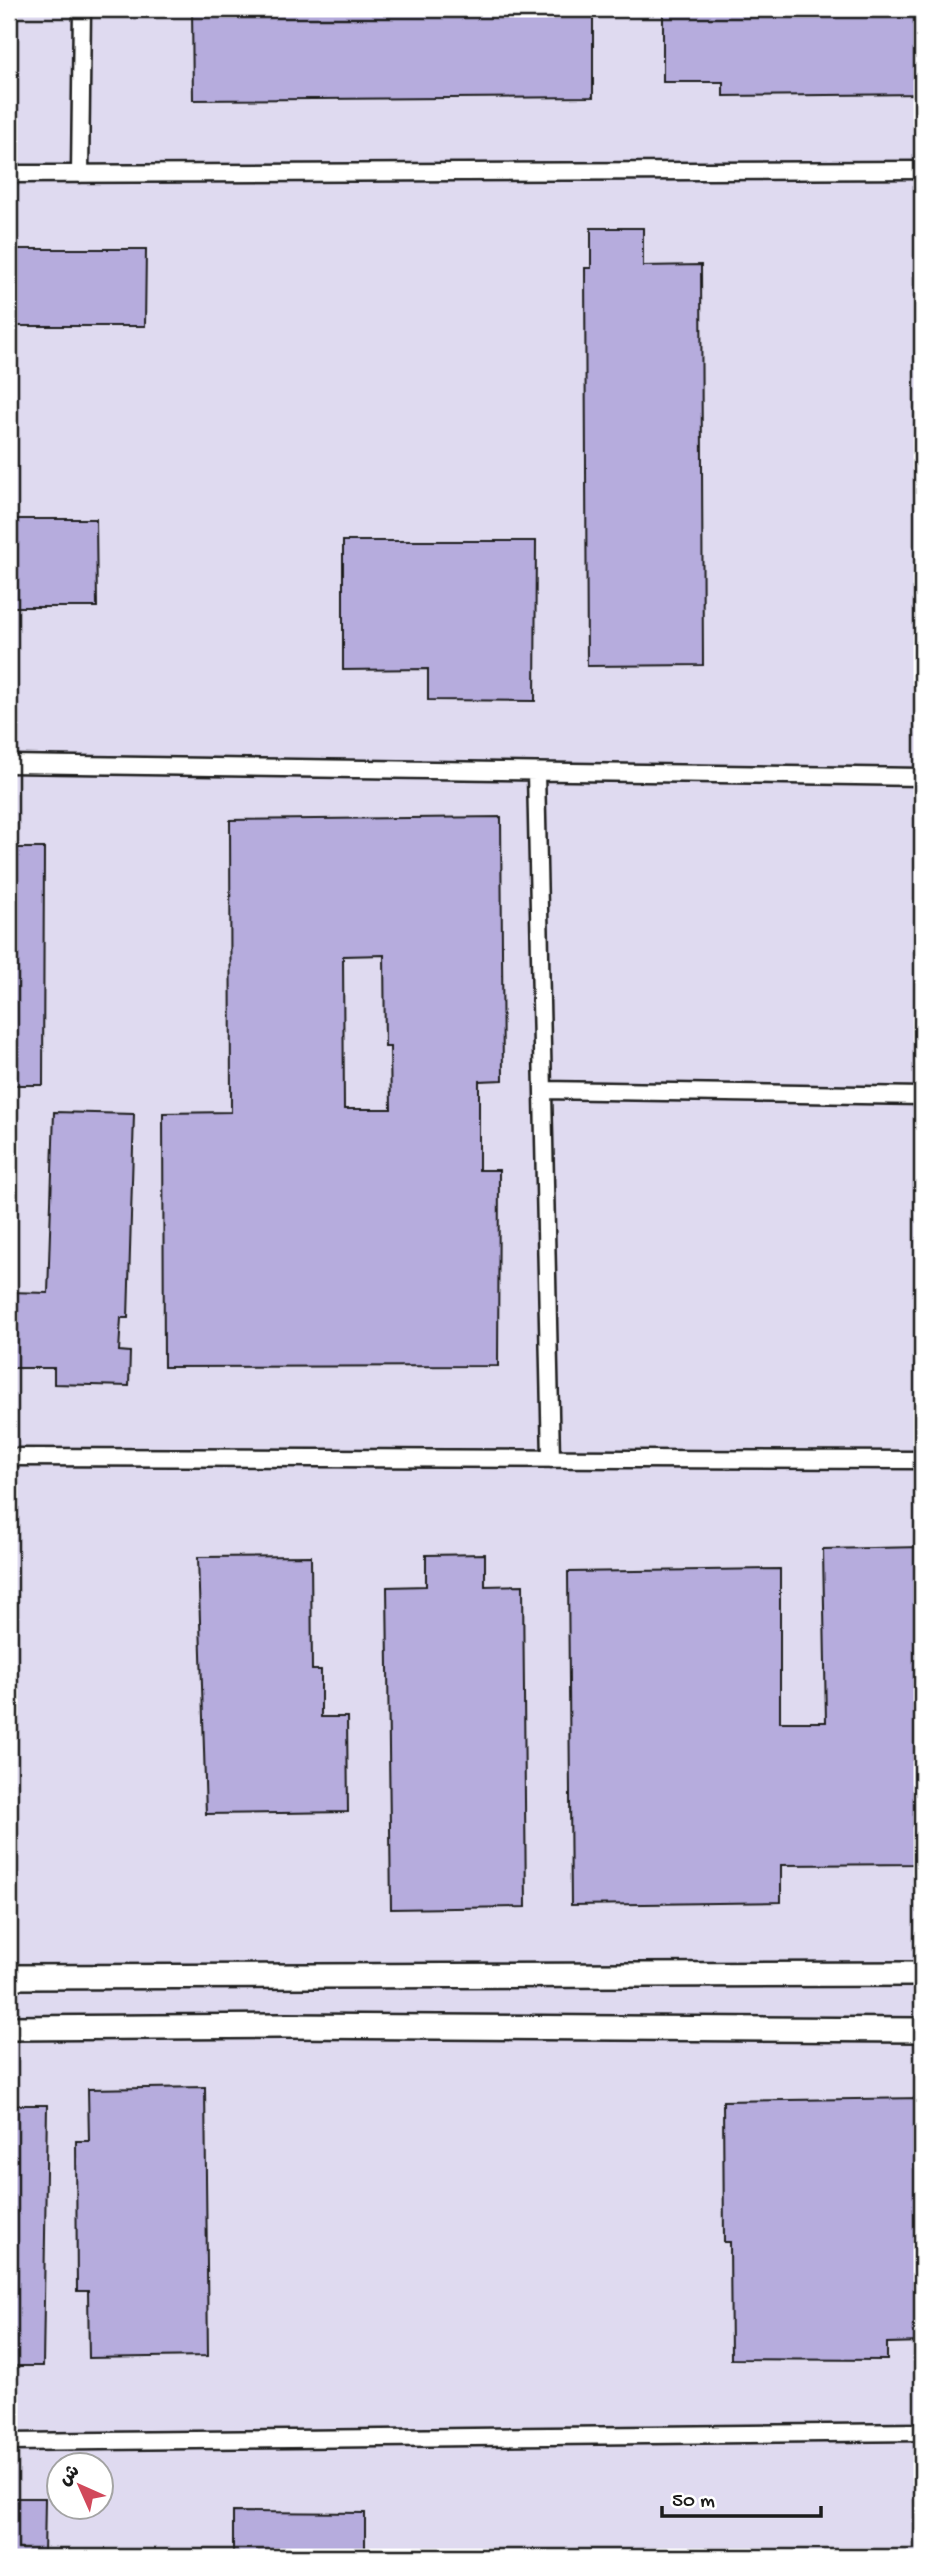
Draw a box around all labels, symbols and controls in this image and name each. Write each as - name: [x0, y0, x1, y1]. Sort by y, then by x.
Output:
- north arrow: [46, 2450, 116, 2520]
- text: ش: [55, 2461, 86, 2492]
- scale bar: [662, 2475, 821, 2519]
- text: 50 m: [672, 2490, 715, 2515]

